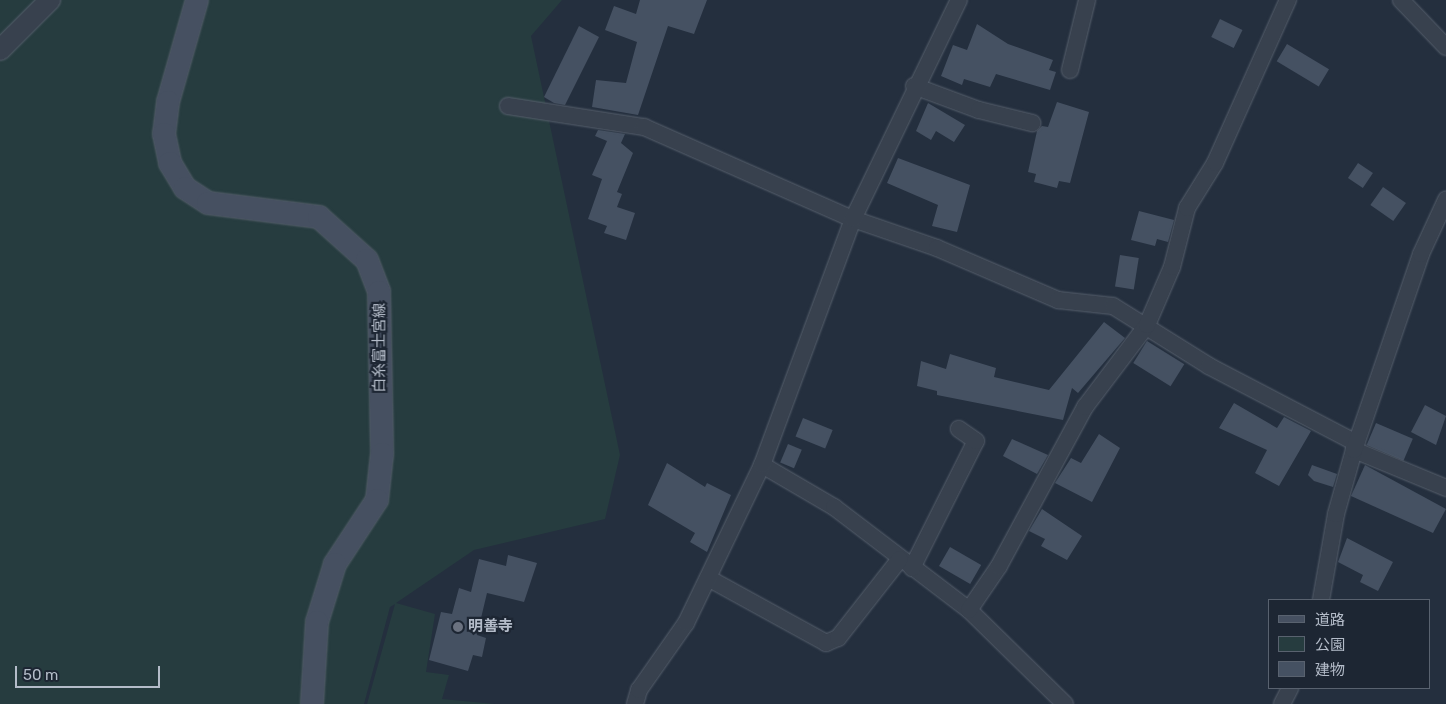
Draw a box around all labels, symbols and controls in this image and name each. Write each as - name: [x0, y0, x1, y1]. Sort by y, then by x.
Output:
- street label: 白糸富士宮線: [371, 303, 389, 393]
- legend: [1268, 599, 1431, 689]
- text: 道路: [1315, 611, 1345, 629]
- place label: 明善寺: [468, 618, 513, 636]
- marker: 明善寺: [452, 621, 464, 633]
- text: 公園: [1315, 636, 1345, 654]
- scale bar: [18, 656, 162, 688]
- text: 建物: [1315, 661, 1345, 679]
- text: 50 m: [23, 666, 58, 684]

